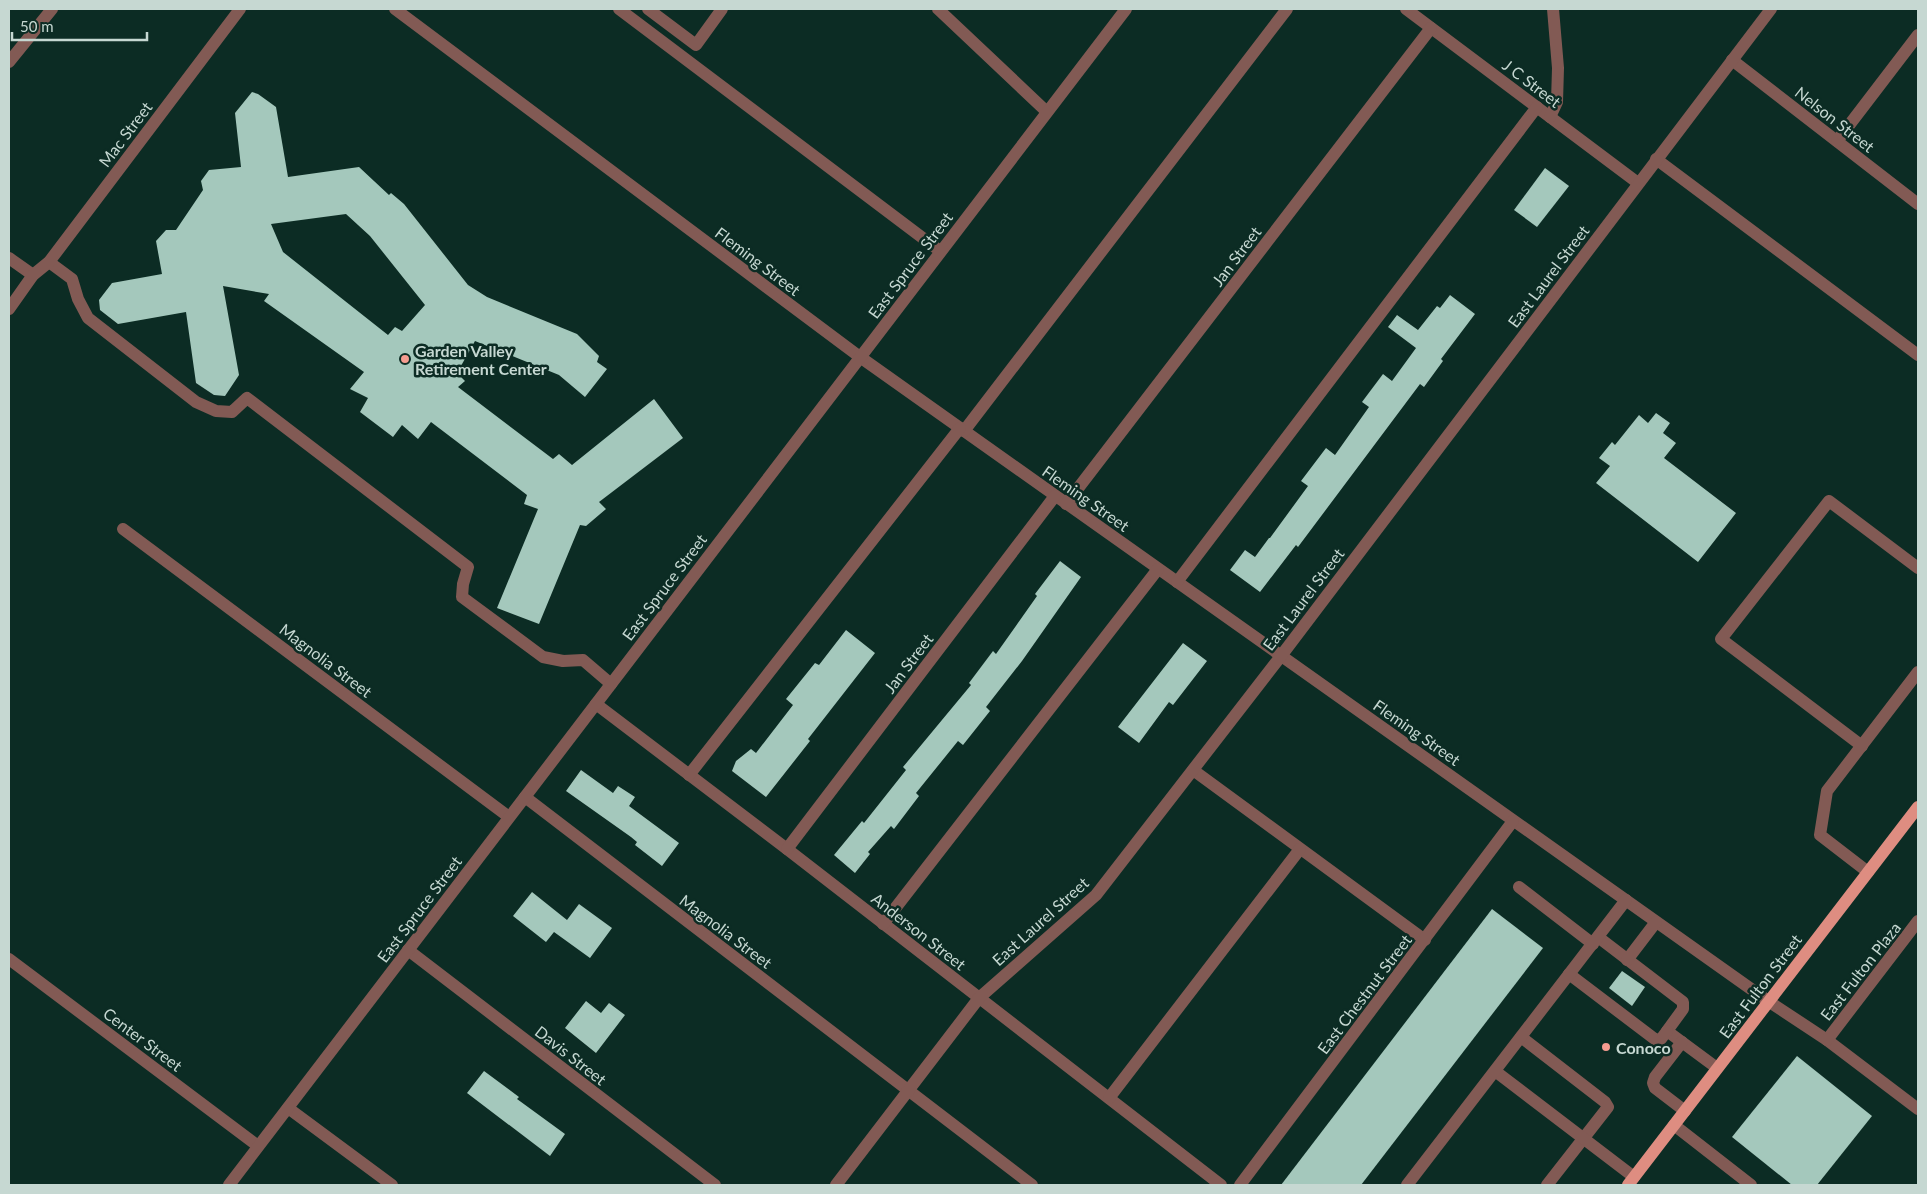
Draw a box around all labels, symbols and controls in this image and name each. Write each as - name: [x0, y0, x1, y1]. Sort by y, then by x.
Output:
- scale bar: [12, 10, 148, 42]
- text: 50 m: [20, 17, 54, 35]
- street label: J C Street: [1499, 55, 1565, 111]
- street label: Nelson Street: [1792, 82, 1879, 156]
- street label: Mac Street: [94, 98, 156, 170]
- street label: East Spruce Street: [864, 208, 956, 322]
- street label: East Laurel Street: [1503, 221, 1593, 331]
- street label: Jan Street: [1207, 222, 1265, 289]
- street label: Fleming Street: [712, 223, 804, 299]
- place label: Garden Valley Retirement Center: [415, 341, 547, 378]
- marker: Garden Valley Retirement Center: [399, 353, 411, 365]
- street label: Fleming Street: [1039, 461, 1133, 535]
- street label: East Spruce Street: [618, 530, 710, 644]
- street label: East Laurel Street: [1258, 544, 1348, 654]
- street label: Magnolia Street: [276, 619, 376, 701]
- street label: Jan Street: [879, 629, 937, 696]
- street label: Fleming Street: [1370, 695, 1464, 769]
- street label: East Spruce Street: [373, 852, 465, 966]
- street label: East Laurel Street: [988, 873, 1092, 969]
- street label: Anderson Street: [868, 888, 970, 974]
- street label: Magnolia Street: [676, 890, 776, 972]
- street label: East Fulton Plaza: [1816, 918, 1904, 1024]
- street label: East Chestnut Street: [1313, 930, 1415, 1057]
- street label: East Fulton Street: [1715, 930, 1805, 1042]
- street label: Center Street: [100, 1003, 186, 1075]
- street label: Davis Street: [532, 1021, 611, 1089]
- place label: Conoco: [1616, 1038, 1671, 1057]
- marker: Conoco: [1600, 1041, 1612, 1053]

